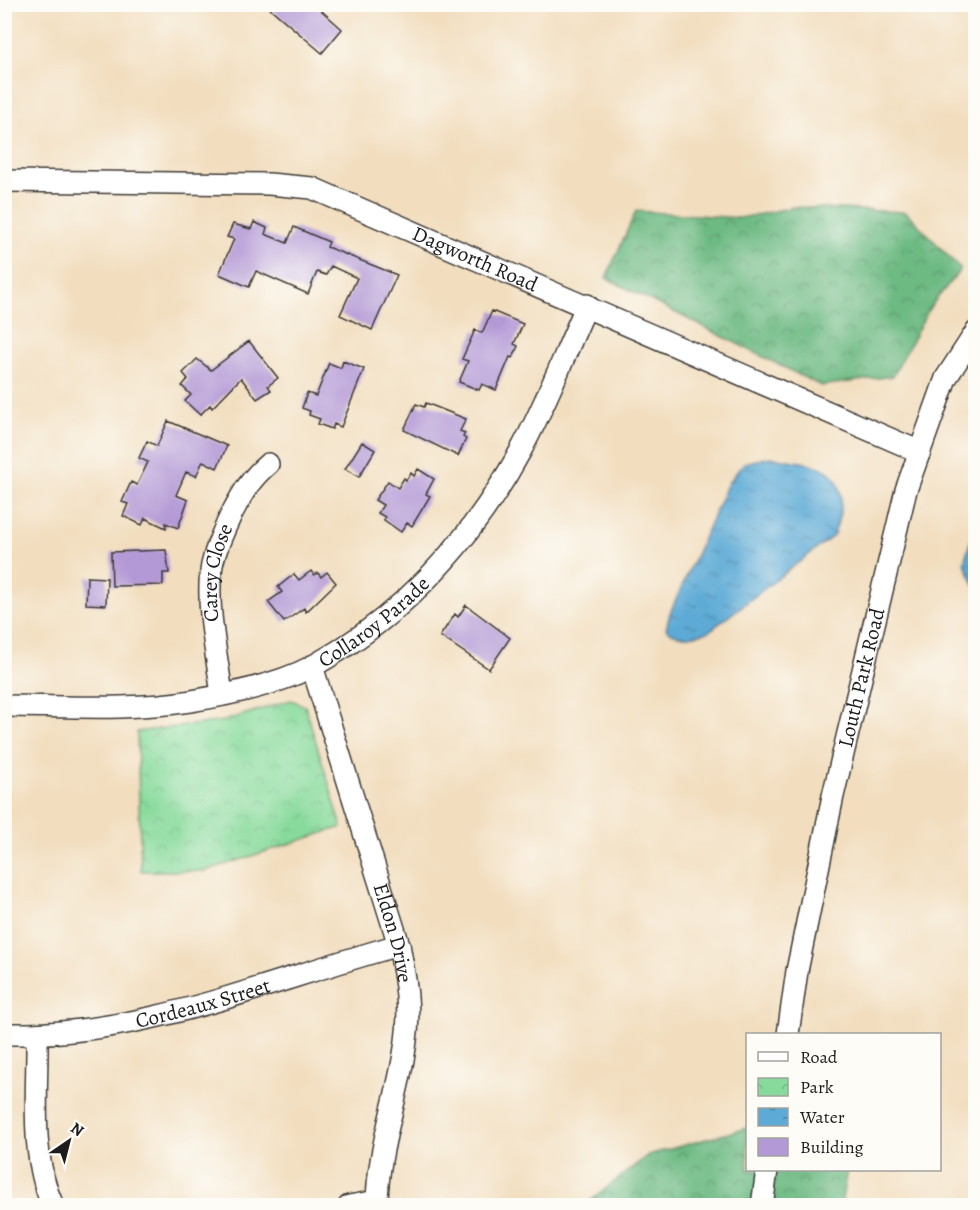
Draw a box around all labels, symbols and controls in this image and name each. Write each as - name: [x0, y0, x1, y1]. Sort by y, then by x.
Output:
- street label: Dagworth Road: [408, 219, 543, 299]
- street label: Carey Close: [196, 519, 239, 623]
- street label: Collaroy Parade: [313, 570, 436, 674]
- street label: Louth Park Road: [831, 605, 892, 750]
- street label: Eldon Drive: [366, 879, 419, 984]
- street label: Cordeaux Street: [133, 971, 274, 1035]
- legend: [746, 1033, 941, 1171]
- text: Road: [800, 1045, 838, 1069]
- text: Park: [800, 1075, 834, 1099]
- text: Water: [799, 1105, 845, 1129]
- north arrow: [39, 1111, 99, 1171]
- text: N: [66, 1117, 88, 1142]
- text: Building: [800, 1135, 864, 1159]

